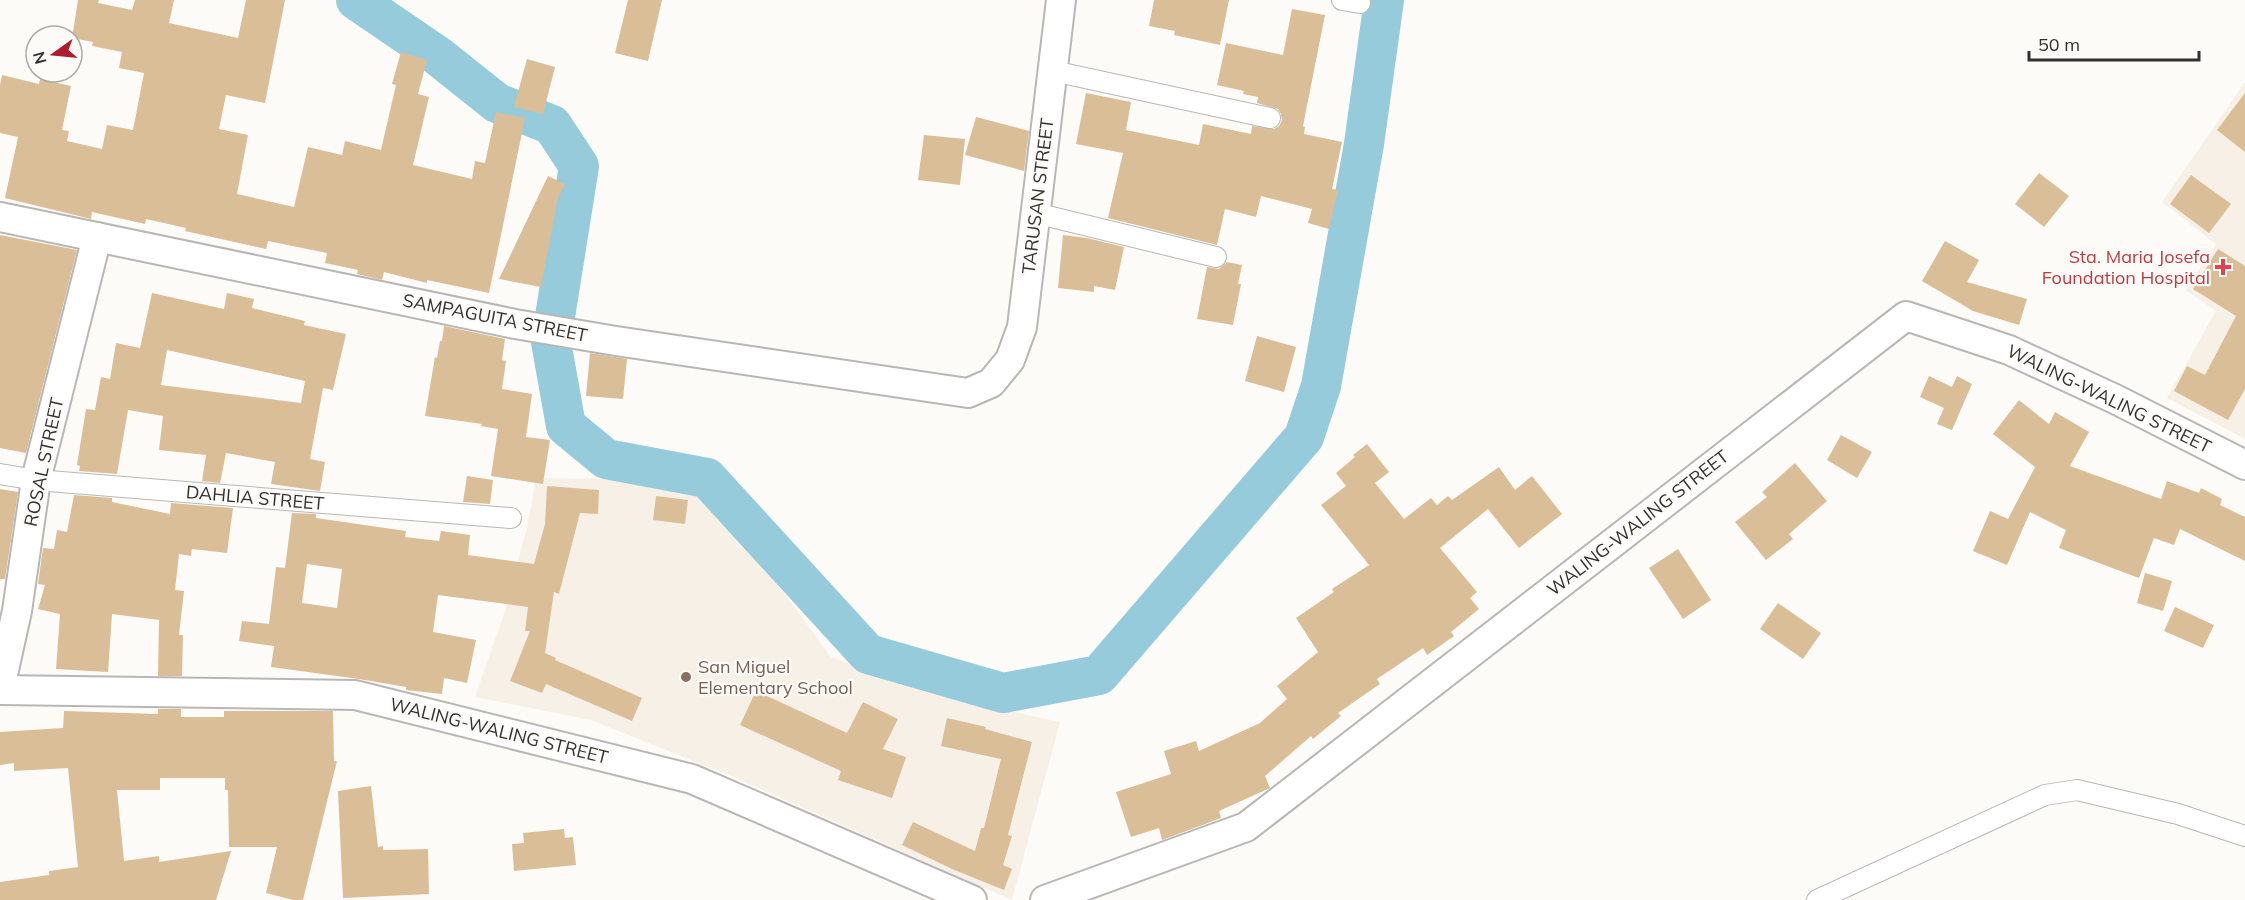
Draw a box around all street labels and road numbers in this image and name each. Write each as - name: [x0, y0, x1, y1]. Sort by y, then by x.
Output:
- street label: TARUSAN STREET: [1017, 117, 1058, 275]
- street label: SAMPAGUITA STREET: [401, 288, 590, 347]
- street label: WALING-WALING STREET: [2003, 339, 2215, 458]
- street label: ROSAL STREET: [19, 395, 68, 528]
- street label: WALING-WALING STREET: [1542, 444, 1733, 601]
- street label: DAHLIA STREET: [185, 480, 325, 515]
- street label: WALING-WALING STREET: [388, 692, 611, 769]

